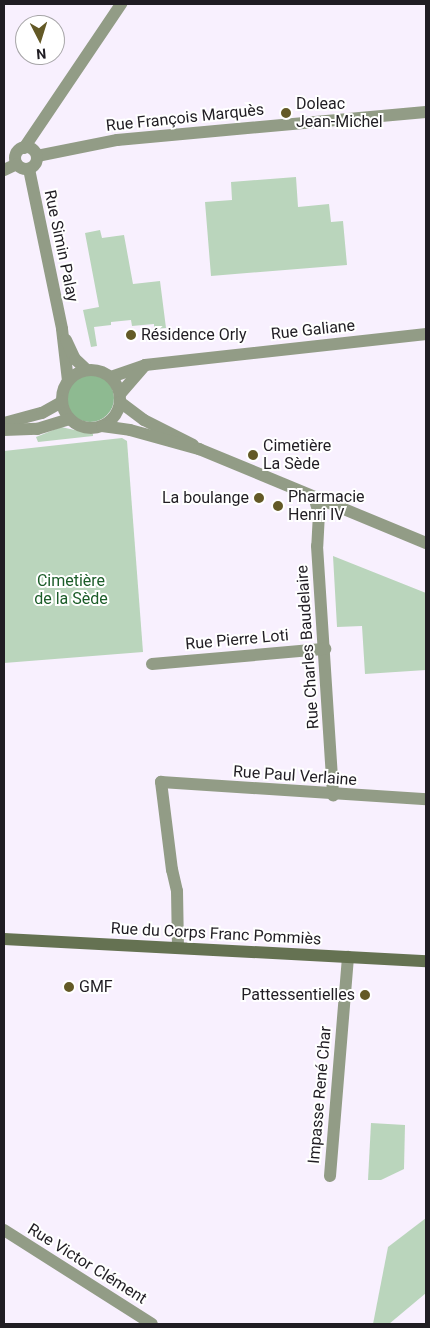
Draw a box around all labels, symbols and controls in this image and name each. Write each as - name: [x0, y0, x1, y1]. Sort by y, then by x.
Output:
- north arrow: [15, 15, 65, 65]
- text: N: [36, 46, 47, 62]
- place label: Doleac Jean-Michel: [296, 94, 383, 132]
- street label: Rue François Marquès: [105, 100, 265, 136]
- marker: Doleac Jean-Michel: [280, 107, 292, 119]
- street label: Rue Simin Palay: [40, 188, 82, 304]
- street label: Rue Galiane: [270, 316, 356, 344]
- place label: Résidence Orly: [141, 325, 247, 345]
- marker: Résidence Orly: [125, 329, 137, 341]
- place label: Cimetière La Sède: [263, 436, 331, 474]
- marker: Cimetière La Sède: [247, 449, 259, 461]
- place label: Pharmacie Henri IV: [288, 487, 365, 525]
- place label: La boulange: [162, 488, 249, 508]
- marker: La boulange: [253, 492, 265, 504]
- marker: Pharmacie Henri IV: [272, 500, 284, 512]
- street label: Rue Charles Baudelaire: [293, 564, 323, 730]
- park label: Cimetière de la Sède: [34, 571, 108, 609]
- street label: Rue Pierre Loti: [185, 626, 289, 654]
- street label: Rue Paul Verlaine: [232, 762, 358, 790]
- street label: Rue du Corps Franc Pommiès: [110, 919, 322, 949]
- place label: GMF: [79, 977, 113, 997]
- marker: GMF: [63, 981, 75, 993]
- place label: Pattessentielles: [241, 985, 355, 1005]
- marker: Pattessentielles: [359, 989, 371, 1001]
- street label: Impasse René Char: [304, 1025, 336, 1165]
- street label: Rue Victor Clément: [24, 1220, 150, 1308]

